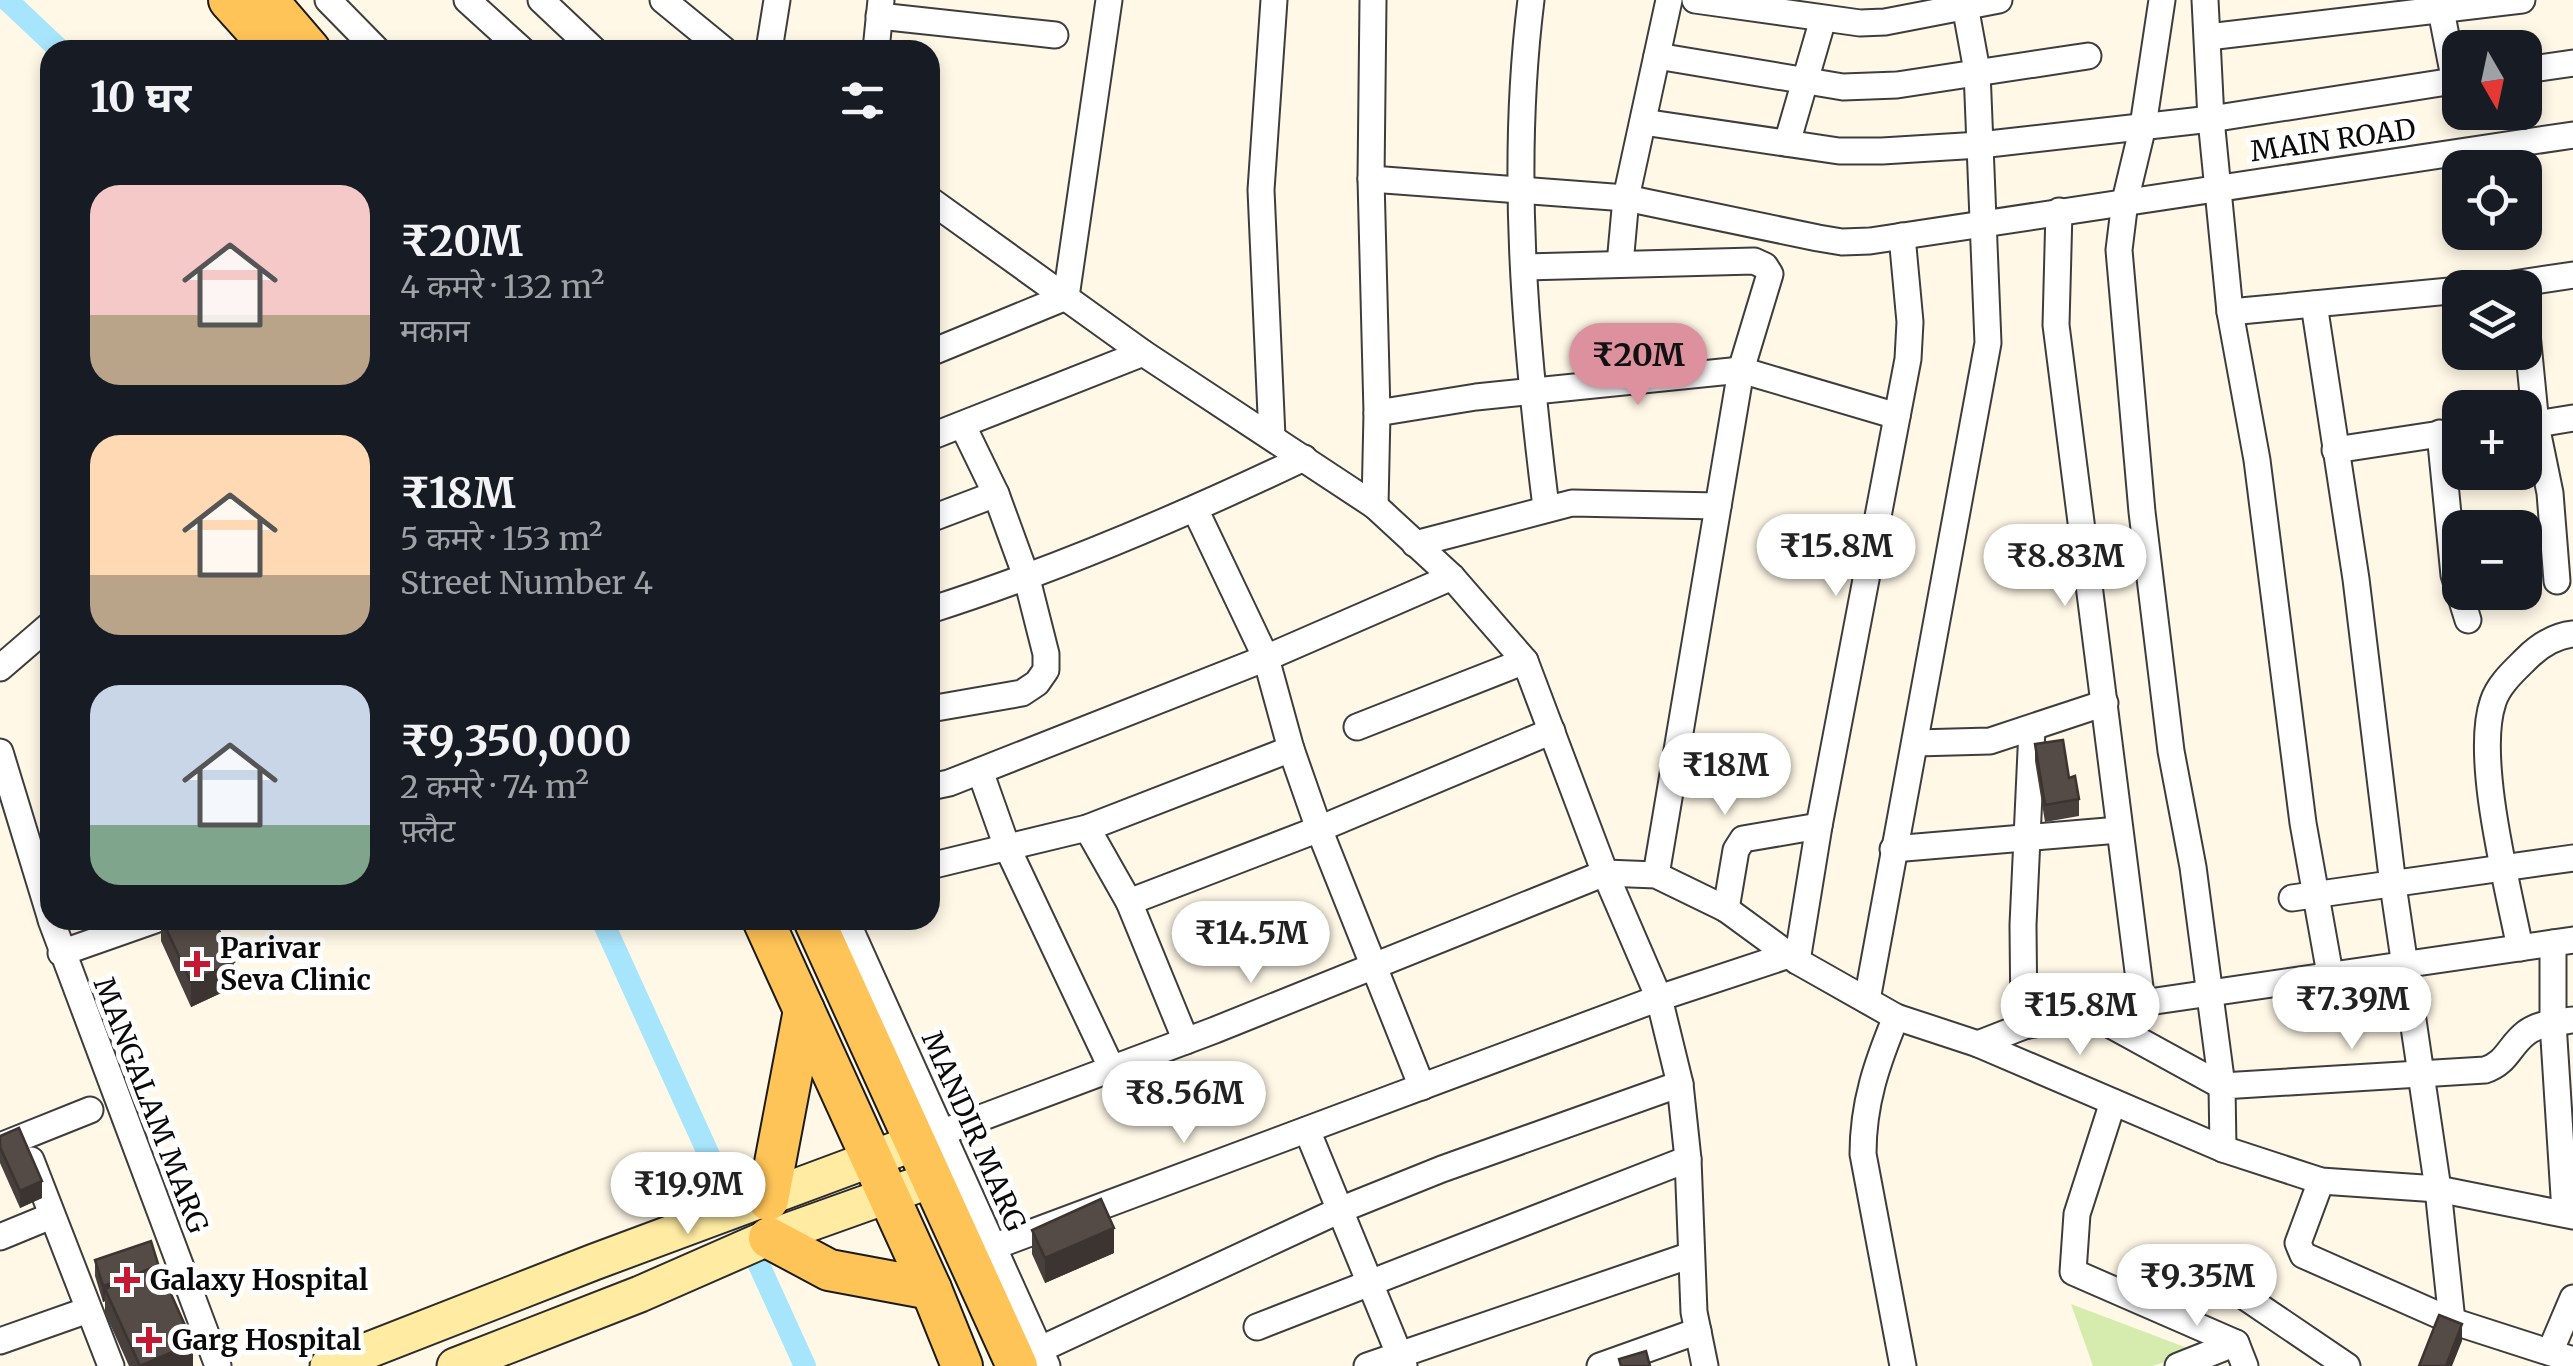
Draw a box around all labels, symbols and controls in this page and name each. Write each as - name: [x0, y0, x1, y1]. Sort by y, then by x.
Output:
- north arrow: [2442, 30, 2542, 130]
- map controls: [2442, 30, 2542, 610]
- text: 10 घर: [90, 71, 191, 123]
- icon: filters: [835, 73, 890, 128]
- street label: MAIN ROAD: [2248, 111, 2418, 169]
- button: locate: [2442, 150, 2542, 250]
- text: ₹20M: [400, 215, 523, 267]
- icon: home: [170, 225, 290, 345]
- text: 4 कमरे · 132 m²: [400, 267, 604, 307]
- button: layers: [2442, 270, 2542, 370]
- text: मकान: [400, 311, 470, 351]
- pin: ₹20M: [1579, 323, 1697, 408]
- text: ₹20M: [1591, 335, 1685, 375]
- button: +: [2442, 390, 2542, 490]
- text: ₹18M: [400, 467, 516, 519]
- icon: home: [170, 475, 290, 595]
- button: −: [2442, 510, 2542, 610]
- pin: ₹15.8M: [1755, 514, 1917, 599]
- text: 5 कमरे · 153 m²: [400, 519, 602, 559]
- pin: ₹8.83M: [1984, 524, 2146, 609]
- text: ₹15.8M: [1779, 526, 1893, 566]
- text: ₹8.83M: [2005, 536, 2125, 576]
- text: Street Number 4: [400, 563, 653, 603]
- text: ₹9,350,000: [400, 715, 632, 767]
- icon: home: [170, 725, 290, 845]
- pin: ₹18M: [1666, 733, 1784, 818]
- text: ₹18M: [1681, 745, 1769, 785]
- text: 2 कमरे · 74 m²: [400, 767, 589, 807]
- text: फ़्लैट: [400, 811, 455, 851]
- pin: ₹14.5M: [1170, 901, 1332, 986]
- text: ₹14.5M: [1194, 913, 1308, 953]
- place label: Parivar Seva Clinic: [220, 930, 371, 998]
- marker: Parivar Seva Clinic: [184, 951, 210, 977]
- pin: ₹7.39M: [2271, 967, 2433, 1052]
- street label: MANGALAM MARG: [86, 972, 216, 1238]
- pin: ₹15.8M: [1999, 973, 2161, 1058]
- text: ₹7.39M: [2294, 979, 2410, 1019]
- text: ₹15.8M: [2023, 985, 2137, 1025]
- street label: MANDIR MARG: [914, 1025, 1034, 1237]
- pin: ₹8.56M: [1103, 1061, 1265, 1146]
- text: ₹8.56M: [1124, 1073, 1244, 1113]
- pin: ₹19.9M: [607, 1152, 769, 1237]
- text: ₹19.9M: [633, 1164, 743, 1204]
- pin: ₹9.35M: [2116, 1244, 2278, 1329]
- text: ₹9.35M: [2139, 1256, 2255, 1296]
- place label: Galaxy Hospital: [150, 1262, 368, 1298]
- marker: Galaxy Hospital: [114, 1267, 140, 1293]
- place label: Garg Hospital: [172, 1322, 361, 1358]
- marker: Garg Hospital: [136, 1327, 162, 1353]

